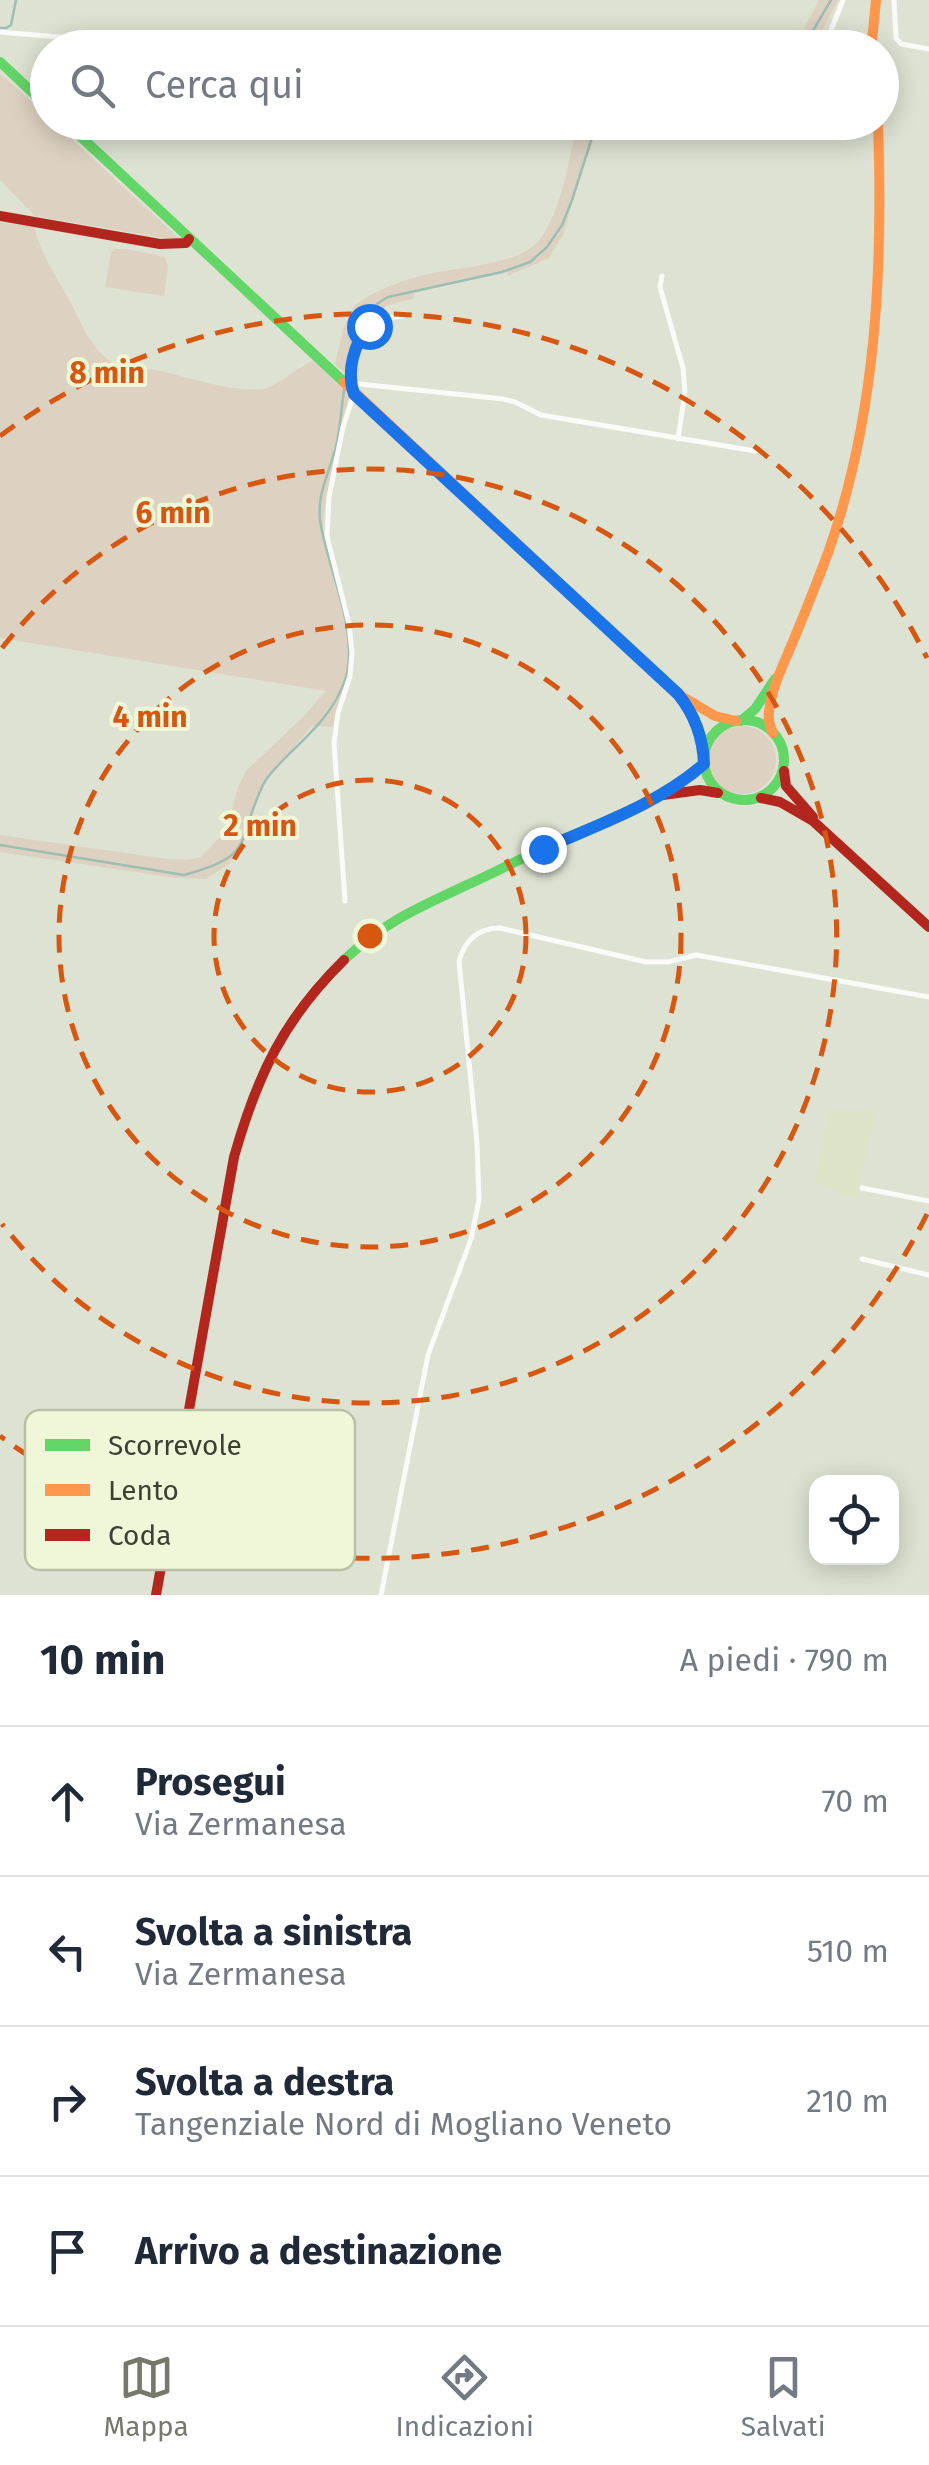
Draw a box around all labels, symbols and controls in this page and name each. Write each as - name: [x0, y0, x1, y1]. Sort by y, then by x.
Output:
- search box: [30, 30, 899, 140]
- icon: search: [65, 58, 120, 113]
- text: Cerca qui: [145, 62, 304, 108]
- route start: [347, 304, 393, 350]
- text: 8 min: [69, 355, 145, 391]
- text: 6 min: [135, 495, 211, 531]
- text: 4 min: [112, 699, 188, 735]
- text: 2 min: [223, 808, 297, 844]
- route end: [521, 827, 567, 873]
- centre of rings: [352, 918, 388, 954]
- legend: [25, 1410, 355, 1570]
- text: Scorrevole: [108, 1429, 242, 1462]
- text: Lento: [108, 1474, 179, 1507]
- map controls: [809, 1475, 899, 1565]
- button: locate: [809, 1475, 899, 1565]
- text: Coda: [108, 1519, 171, 1552]
- text: 10 min: [40, 1635, 166, 1685]
- text: A piedi · 790 m: [680, 1641, 889, 1679]
- text: Prosegui: [135, 1759, 286, 1805]
- icon: ahead: [40, 1774, 95, 1829]
- text: 70 m: [821, 1782, 889, 1820]
- text: Via Zermanesa: [135, 1805, 347, 1843]
- text: Svolta a sinistra: [135, 1909, 412, 1955]
- icon: left: [40, 1924, 95, 1979]
- text: 510 m: [807, 1932, 889, 1970]
- text: Via Zermanesa: [135, 1955, 347, 1993]
- text: Svolta a destra: [135, 2059, 394, 2105]
- icon: right: [40, 2074, 95, 2129]
- text: 210 m: [806, 2082, 889, 2120]
- text: Tangenziale Nord di Mogliano Veneto: [135, 2105, 672, 2143]
- icon: arrive: [40, 2224, 95, 2279]
- text: Arrivo a destinazione: [135, 2228, 502, 2274]
- tab: Mappa: [103, 2350, 189, 2443]
- tab: Indicazioni: [396, 2350, 534, 2443]
- tab: Salvati: [741, 2350, 826, 2443]

